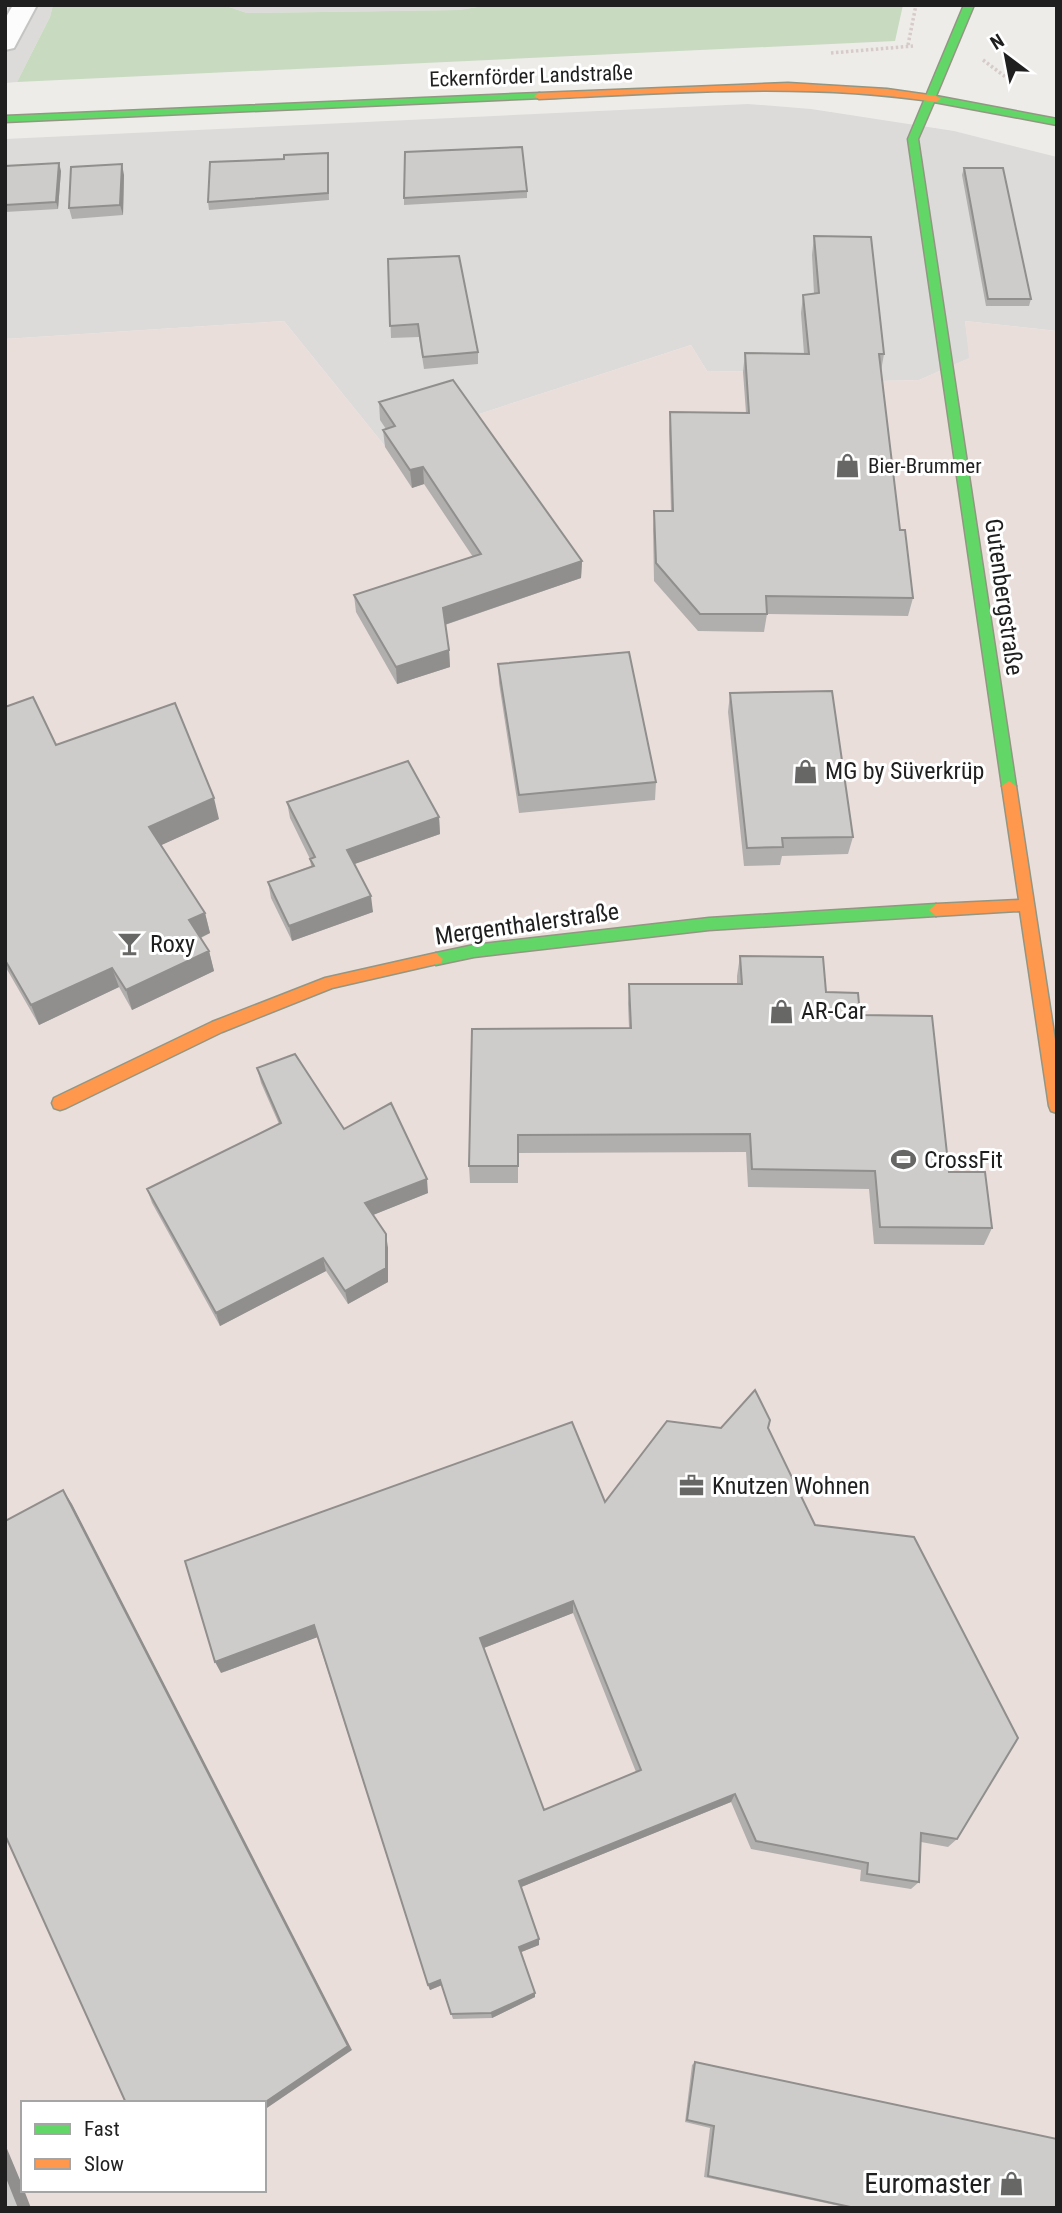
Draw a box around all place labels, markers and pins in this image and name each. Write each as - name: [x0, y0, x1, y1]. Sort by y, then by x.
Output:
- shop icon: Bier-Brummer: [834, 452, 862, 480]
- place label: Bier-Brummer: [868, 454, 982, 478]
- shop icon: MG by Süverkrüp: [791, 757, 819, 785]
- place label: MG by Süverkrüp: [825, 757, 984, 785]
- bar icon: Roxy: [116, 930, 144, 958]
- place label: Roxy: [150, 930, 195, 958]
- shop icon: AR-Car: [767, 997, 795, 1025]
- place label: AR-Car: [801, 997, 866, 1025]
- sports icon: CrossFit: [890, 1146, 918, 1174]
- place label: CrossFit: [924, 1146, 1003, 1174]
- office icon: Knutzen Wohnen: [678, 1472, 706, 1500]
- place label: Knutzen Wohnen: [712, 1472, 870, 1500]
- place label: Euromaster: [864, 2167, 991, 2200]
- shop icon: Euromaster: [997, 2169, 1025, 2197]

